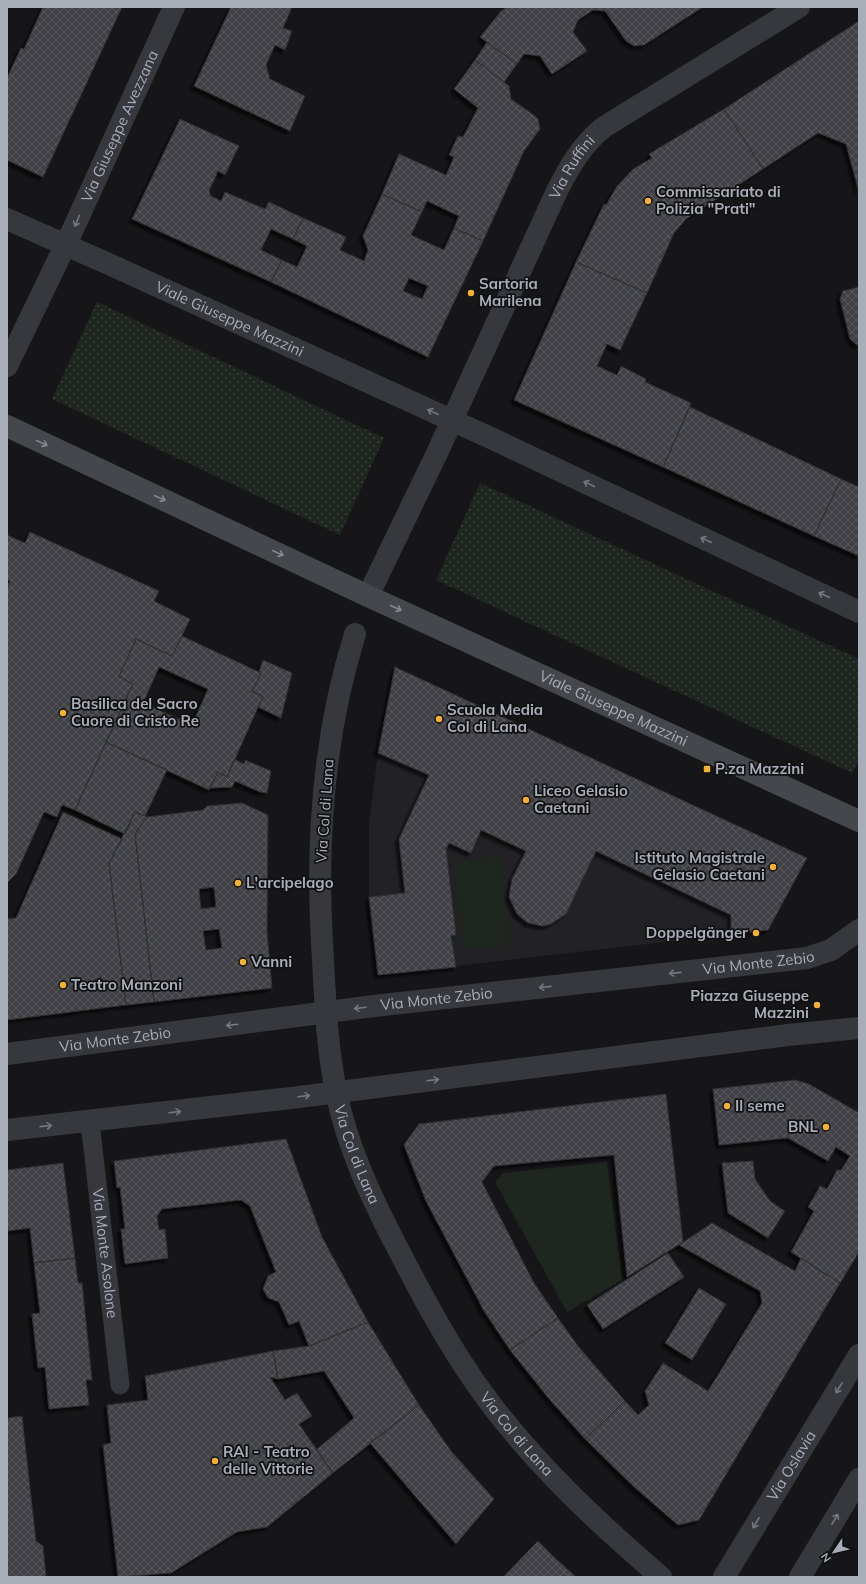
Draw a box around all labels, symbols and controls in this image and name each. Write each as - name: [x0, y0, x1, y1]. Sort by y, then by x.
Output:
- street label: Via Giuseppe Avezzana: [77, 47, 162, 205]
- street label: Via Ruffini: [545, 131, 599, 202]
- place label: Commissariato di Polizia "Prati": [656, 182, 781, 218]
- marker: Commissariato di Polizia "Prati": [643, 196, 653, 206]
- one-way arrow: [72, 214, 80, 226]
- place label: Sartoria Marilena: [479, 274, 542, 310]
- street label: Viale Giuseppe Mazzini: [153, 277, 307, 361]
- marker: Sartoria Marilena: [466, 288, 476, 298]
- one-way arrow: [427, 408, 439, 415]
- one-way arrow: [36, 440, 48, 447]
- one-way arrow: [583, 480, 595, 487]
- one-way arrow: [154, 495, 166, 502]
- one-way arrow: [700, 536, 712, 543]
- one-way arrow: [271, 550, 283, 557]
- one-way arrow: [818, 591, 830, 598]
- one-way arrow: [389, 605, 401, 612]
- street label: Viale Giuseppe Mazzini: [536, 666, 691, 750]
- place label: Basilica del Sacro Cuore di Cristo Re: [71, 694, 199, 730]
- place label: Scuola Media Col di Lana: [447, 700, 543, 736]
- marker: Basilica del Sacro Cuore di Cristo Re: [58, 708, 68, 718]
- marker: Scuola Media Col di Lana: [434, 714, 444, 724]
- street label: Via Col di Lana: [311, 758, 338, 864]
- place label: P.za Mazzini: [715, 759, 804, 778]
- marker: P.za Mazzini: [702, 764, 712, 774]
- place label: Liceo Gelasio Caetani: [534, 781, 628, 817]
- marker: Liceo Gelasio Caetani: [521, 795, 531, 805]
- place label: Istituto Magistrale Gelasio Caetani: [634, 848, 765, 884]
- marker: Istituto Magistrale Gelasio Caetani: [768, 862, 778, 872]
- place label: L'arcipelago: [246, 873, 334, 892]
- marker: L'arcipelago: [233, 878, 243, 888]
- place label: Doppelgänger: [646, 923, 748, 942]
- marker: Doppelgänger: [751, 928, 761, 938]
- street label: Via Monte Zebio: [701, 946, 817, 979]
- place label: Vanni: [250, 952, 292, 971]
- marker: Vanni: [238, 957, 248, 967]
- one-way arrow: [668, 969, 681, 976]
- place label: Teatro Manzoni: [71, 975, 182, 994]
- marker: Teatro Manzoni: [58, 980, 68, 990]
- street label: Via Monte Zebio: [379, 983, 493, 1014]
- one-way arrow: [539, 983, 552, 991]
- place label: Piazza Giuseppe Mazzini: [690, 986, 809, 1022]
- marker: Piazza Giuseppe Mazzini: [812, 1000, 822, 1010]
- one-way arrow: [354, 1004, 367, 1012]
- one-way arrow: [226, 1021, 239, 1029]
- street label: Via Monte Zebio: [58, 1023, 172, 1056]
- one-way arrow: [426, 1076, 439, 1083]
- one-way arrow: [297, 1092, 310, 1100]
- place label: Il seme: [735, 1096, 785, 1115]
- marker: Il seme: [722, 1101, 732, 1111]
- street label: Via Col di Lana: [330, 1103, 384, 1207]
- one-way arrow: [168, 1108, 181, 1116]
- place label: BNL: [788, 1117, 819, 1136]
- marker: BNL: [821, 1122, 831, 1132]
- one-way arrow: [39, 1123, 52, 1130]
- street label: Via Monte Asolone: [89, 1187, 122, 1319]
- one-way arrow: [834, 1382, 842, 1394]
- street label: Via Col di Lana: [476, 1388, 558, 1480]
- street label: Via Oslavia: [762, 1427, 820, 1504]
- place label: RAI - Teatro delle Vittorie: [223, 1442, 313, 1478]
- marker: RAI - Teatro delle Vittorie: [210, 1456, 220, 1466]
- one-way arrow: [831, 1513, 839, 1525]
- one-way arrow: [752, 1517, 760, 1529]
- north arrow: [814, 1532, 854, 1572]
- text: N: [818, 1550, 834, 1565]

